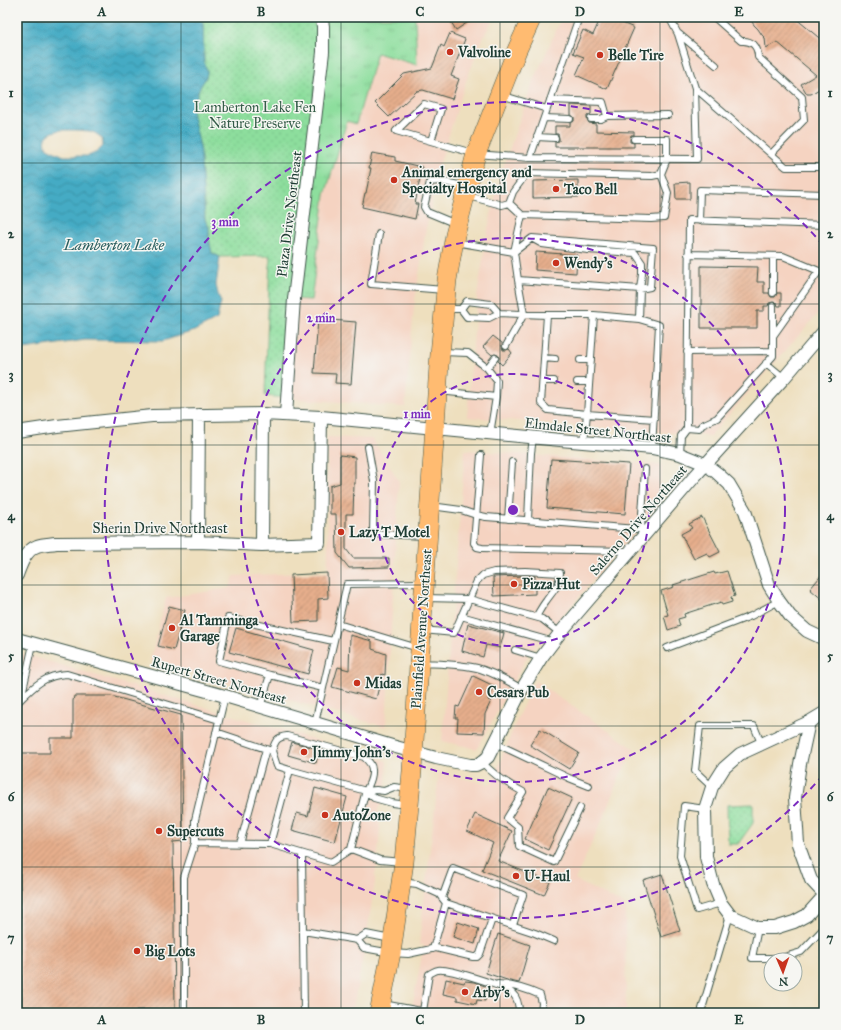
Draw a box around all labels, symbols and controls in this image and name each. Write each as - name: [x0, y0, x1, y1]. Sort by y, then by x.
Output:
- text: A: [97, 4, 107, 20]
- text: B: [257, 4, 266, 20]
- text: C: [416, 4, 425, 20]
- text: D: [575, 4, 585, 20]
- text: E: [734, 4, 744, 20]
- place label: Valvoline: [457, 44, 511, 61]
- marker: Valvoline: [445, 47, 455, 57]
- place label: Belle Tire: [608, 47, 664, 64]
- marker: Belle Tire: [595, 50, 605, 60]
- text: 1: [8, 85, 14, 101]
- text: 1: [827, 85, 833, 101]
- park label: Lamberton Lake Fen Nature Preserve: [194, 99, 317, 132]
- street label: Plaza Drive Northeast: [273, 150, 306, 278]
- place label: Animal emergency and Specialty Hospital: [401, 164, 533, 198]
- marker: Animal emergency and Specialty Hospital: [389, 175, 399, 185]
- place label: Taco Bell: [563, 181, 619, 198]
- marker: Taco Bell: [551, 184, 561, 194]
- text: 3 min: [211, 215, 239, 230]
- text: 2: [8, 226, 15, 242]
- text: 2: [827, 226, 834, 242]
- water label: Lamberton Lake: [63, 236, 165, 254]
- place label: Wendy's: [564, 255, 612, 273]
- marker: Wendy's: [551, 258, 561, 268]
- text: 2 min: [307, 311, 336, 325]
- text: 3: [8, 367, 14, 383]
- text: 3: [827, 367, 833, 383]
- text: 1 min: [403, 407, 431, 421]
- street label: Elmdale Street Northeast: [524, 414, 672, 447]
- street label: Salerno Drive Northeast: [586, 462, 691, 579]
- centre of rings: [506, 503, 520, 517]
- text: 4: [7, 508, 15, 524]
- text: 4: [826, 508, 834, 524]
- street label: Sherin Drive Northeast: [92, 520, 228, 537]
- place label: Lazy T Motel: [349, 524, 431, 542]
- marker: Lazy T Motel: [336, 527, 346, 537]
- street label: Plainfield Avenue Northeast: [407, 548, 436, 710]
- place label: Pizza Hut: [522, 576, 580, 593]
- marker: Pizza Hut: [509, 579, 519, 589]
- place label: Al Tamminga Garage: [179, 612, 259, 646]
- marker: Al Tamminga Garage: [167, 623, 177, 633]
- text: 5: [8, 648, 15, 664]
- text: 5: [827, 648, 834, 664]
- street label: Rupert Street Northeast: [149, 653, 288, 708]
- place label: Midas: [365, 675, 401, 692]
- marker: Midas: [352, 678, 362, 688]
- place label: Cesars Pub: [487, 684, 549, 701]
- marker: Cesars Pub: [474, 687, 484, 697]
- place label: Jimmy John's: [310, 744, 391, 762]
- marker: Jimmy John's: [299, 747, 309, 757]
- text: 6: [8, 789, 16, 805]
- text: 6: [827, 789, 835, 805]
- place label: AutoZone: [332, 807, 391, 824]
- marker: AutoZone: [320, 810, 330, 820]
- place label: Supercuts: [167, 823, 224, 841]
- marker: Supercuts: [154, 826, 164, 836]
- place label: U-Haul: [524, 868, 571, 885]
- marker: U-Haul: [511, 871, 521, 881]
- text: 7: [8, 930, 15, 946]
- text: 7: [827, 930, 834, 946]
- place label: Big Lots: [145, 943, 195, 961]
- marker: Big Lots: [132, 946, 142, 956]
- north arrow: [763, 952, 803, 992]
- text: N: [778, 975, 788, 988]
- place label: Arby's: [472, 984, 510, 1002]
- marker: Arby's: [460, 987, 470, 997]
- text: A: [97, 1012, 107, 1028]
- text: B: [257, 1012, 266, 1028]
- text: C: [416, 1012, 425, 1028]
- text: D: [575, 1012, 585, 1028]
- text: E: [734, 1012, 744, 1028]

